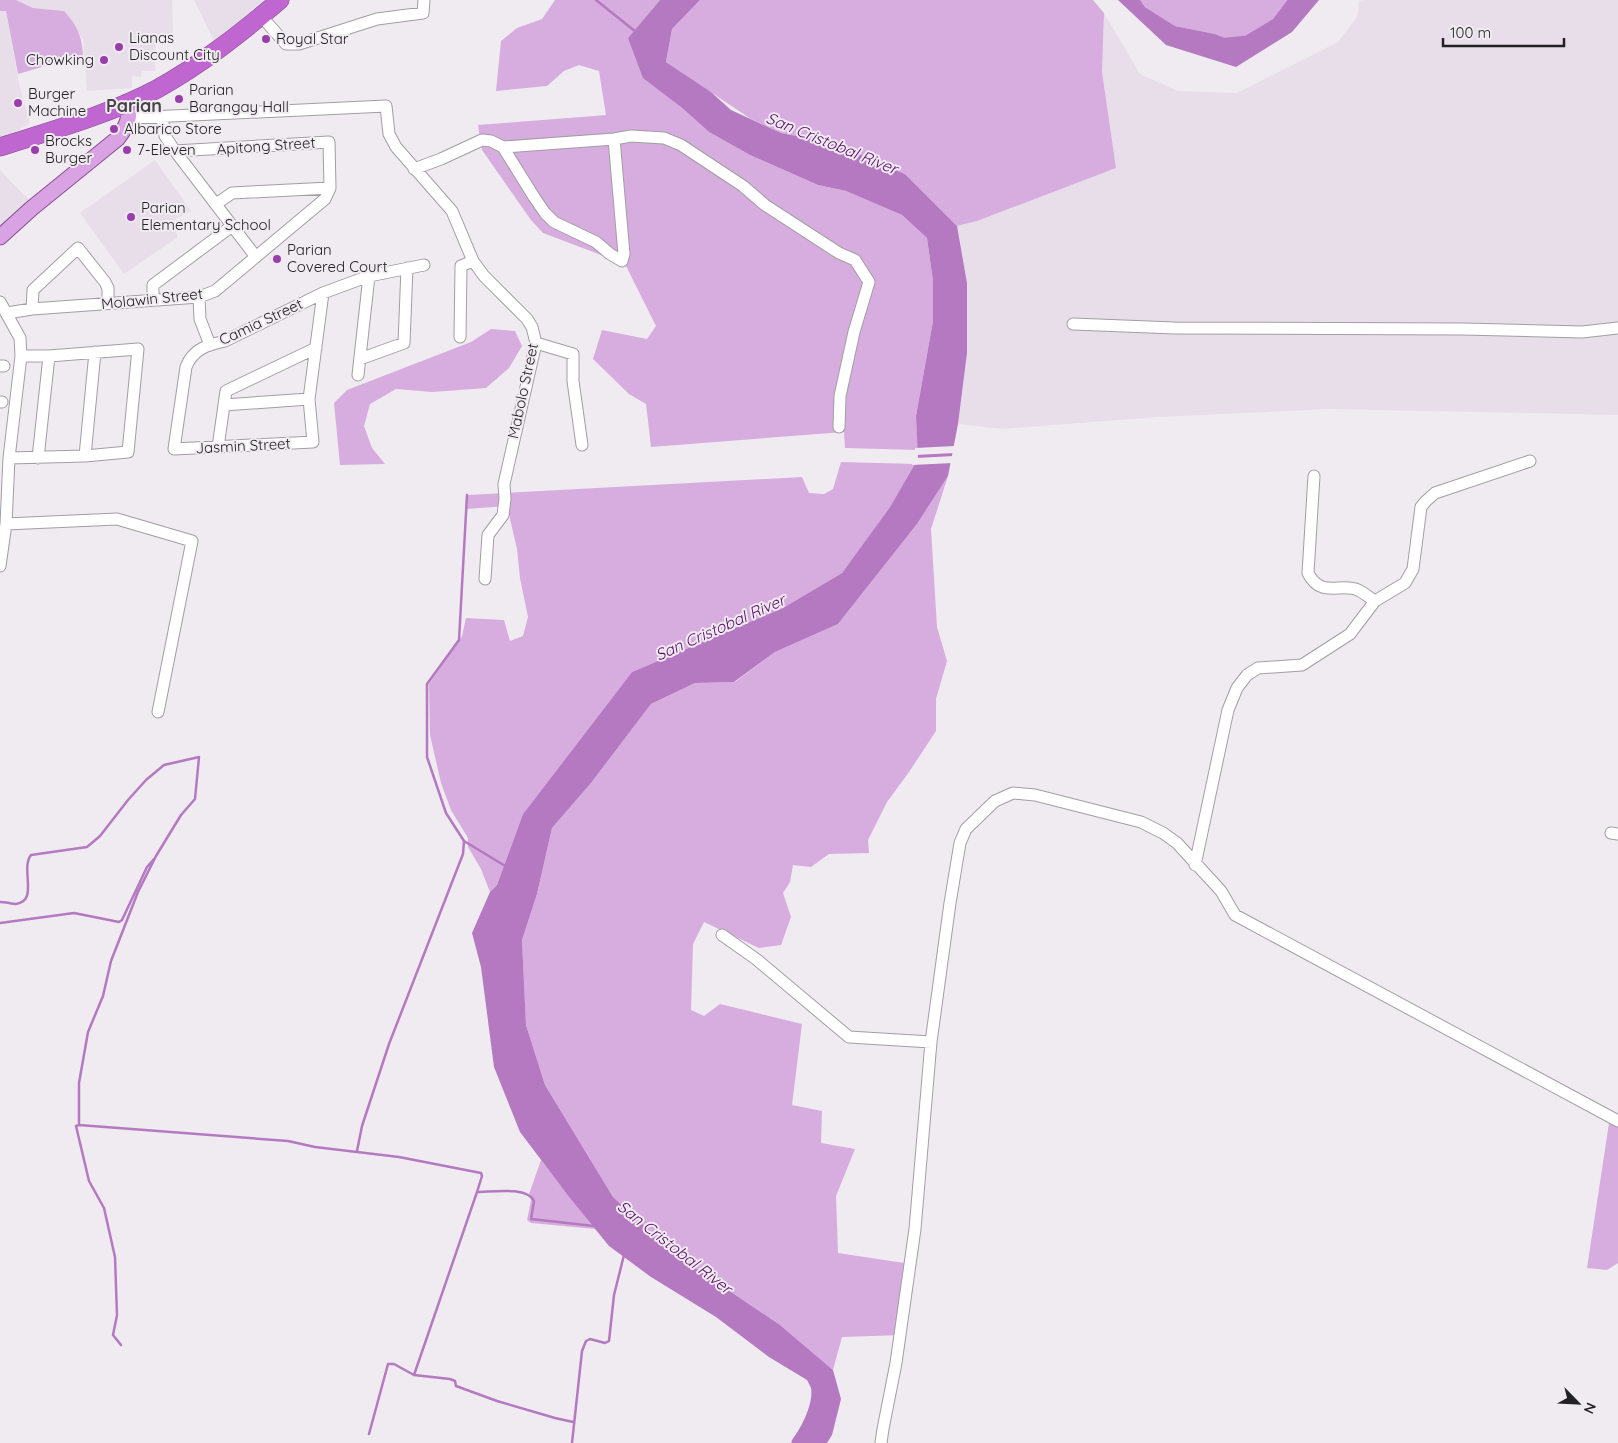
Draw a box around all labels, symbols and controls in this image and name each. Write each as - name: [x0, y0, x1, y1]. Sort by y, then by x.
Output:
- scale bar: [1443, 15, 1564, 47]
- text: 100 m: [1450, 23, 1491, 42]
- place label: Lianas Discount City: [129, 28, 220, 64]
- place label: Royal Star: [276, 29, 349, 48]
- marker: Royal Star: [260, 33, 272, 45]
- marker: Lianas Discount City: [113, 41, 125, 53]
- place label: Chowking: [26, 50, 94, 69]
- marker: Chowking: [98, 54, 110, 66]
- place label: Parian Barangay Hall: [189, 80, 289, 116]
- place label: Burger Machine: [28, 84, 86, 120]
- marker: Parian Barangay Hall: [173, 93, 185, 105]
- district label: Parian: [106, 94, 162, 117]
- marker: Burger Machine: [12, 97, 24, 109]
- water label: San Cristobal River: [763, 107, 902, 179]
- place label: Albarico Store: [124, 119, 222, 138]
- marker: Albarico Store: [108, 123, 120, 135]
- place label: Brocks Burger: [45, 131, 92, 167]
- street label: Apitong Street: [216, 133, 316, 158]
- place label: 7-Eleven: [137, 140, 196, 159]
- marker: Brocks Burger: [29, 144, 41, 156]
- marker: 7-Eleven: [121, 144, 133, 156]
- place label: Parian Elementary School: [141, 198, 271, 234]
- marker: Parian Elementary School: [125, 211, 137, 223]
- place label: Parian Covered Court: [287, 240, 387, 276]
- marker: Parian Covered Court: [271, 253, 283, 265]
- street label: Molawin Street: [100, 284, 204, 313]
- street label: Camia Street: [216, 294, 306, 349]
- street label: Mabolo Street: [503, 341, 542, 440]
- street label: Jasmin Street: [195, 434, 291, 457]
- water label: San Cristobal River: [652, 589, 790, 665]
- water label: San Cristobal River: [614, 1196, 738, 1299]
- north arrow: [1553, 1378, 1603, 1428]
- text: N: [1580, 1400, 1600, 1417]

